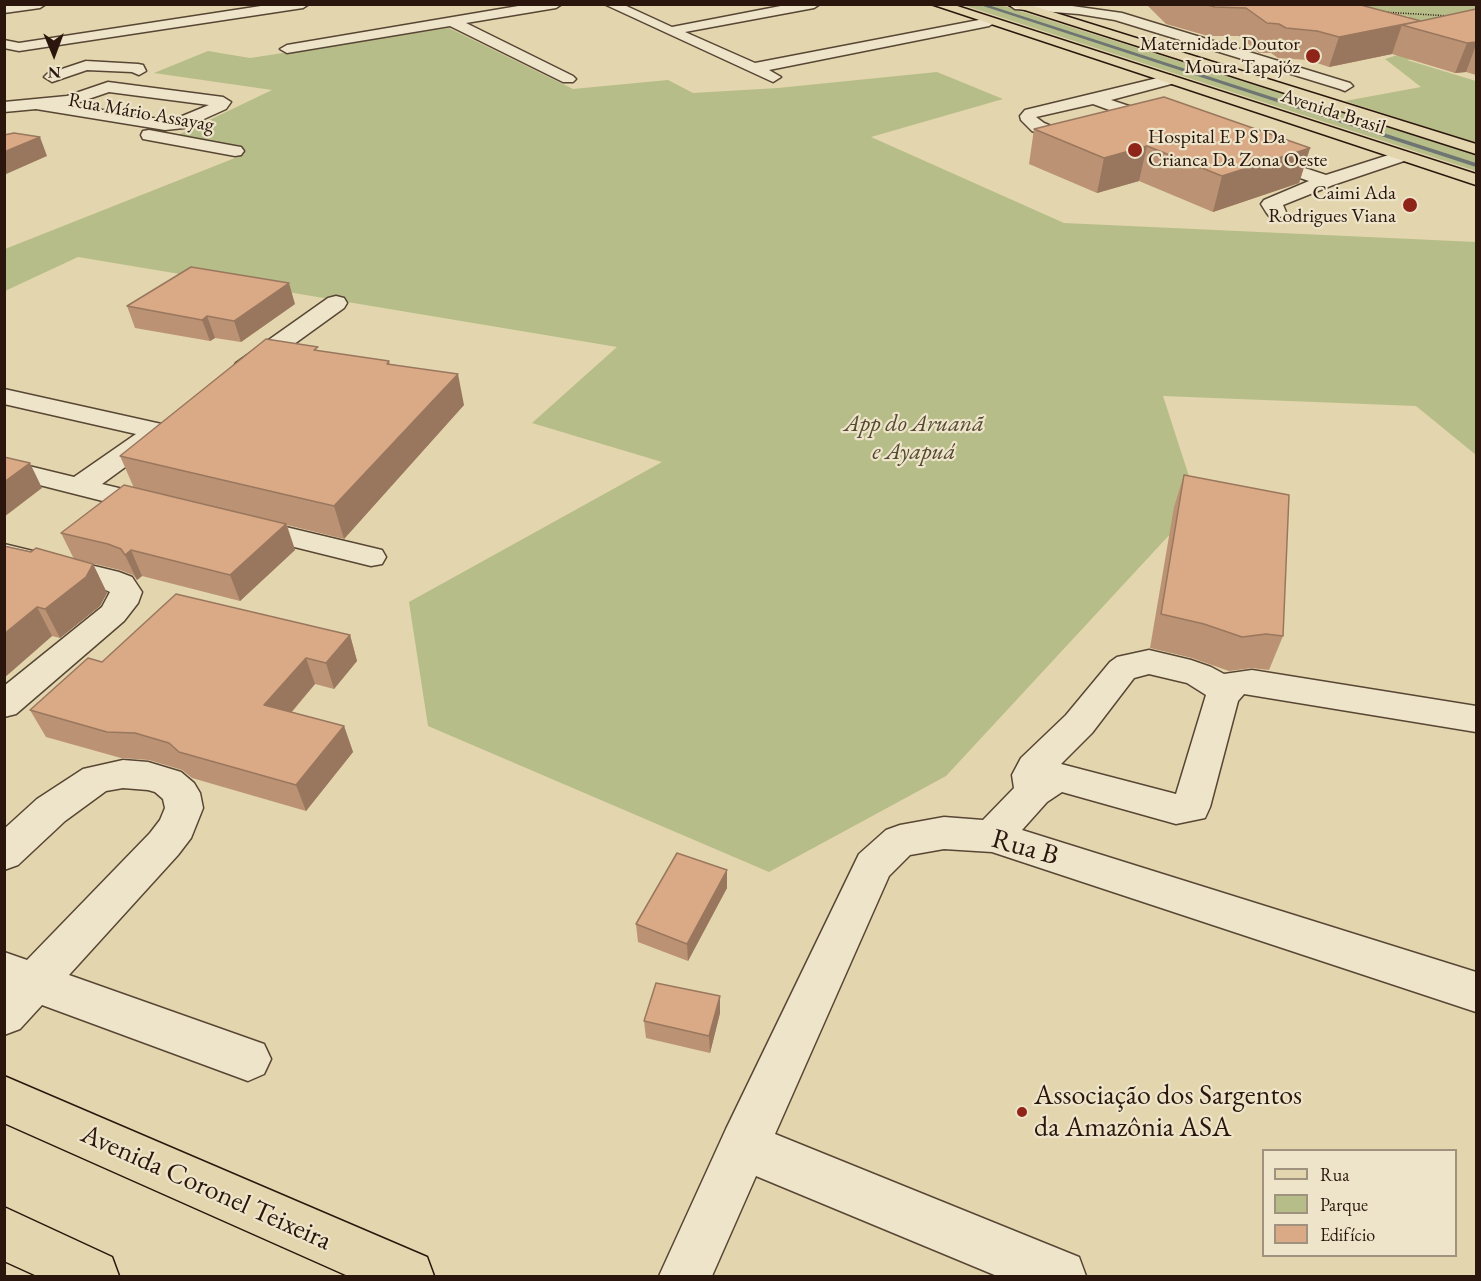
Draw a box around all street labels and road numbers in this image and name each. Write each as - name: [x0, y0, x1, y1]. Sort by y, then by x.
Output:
- street label: Avenida Brasil: [1278, 84, 1388, 140]
- street label: Rua Mário Assayag: [66, 88, 216, 138]
- street label: Rua B: [988, 822, 1062, 874]
- street label: Avenida Coronel Teixeira: [76, 1118, 336, 1258]

